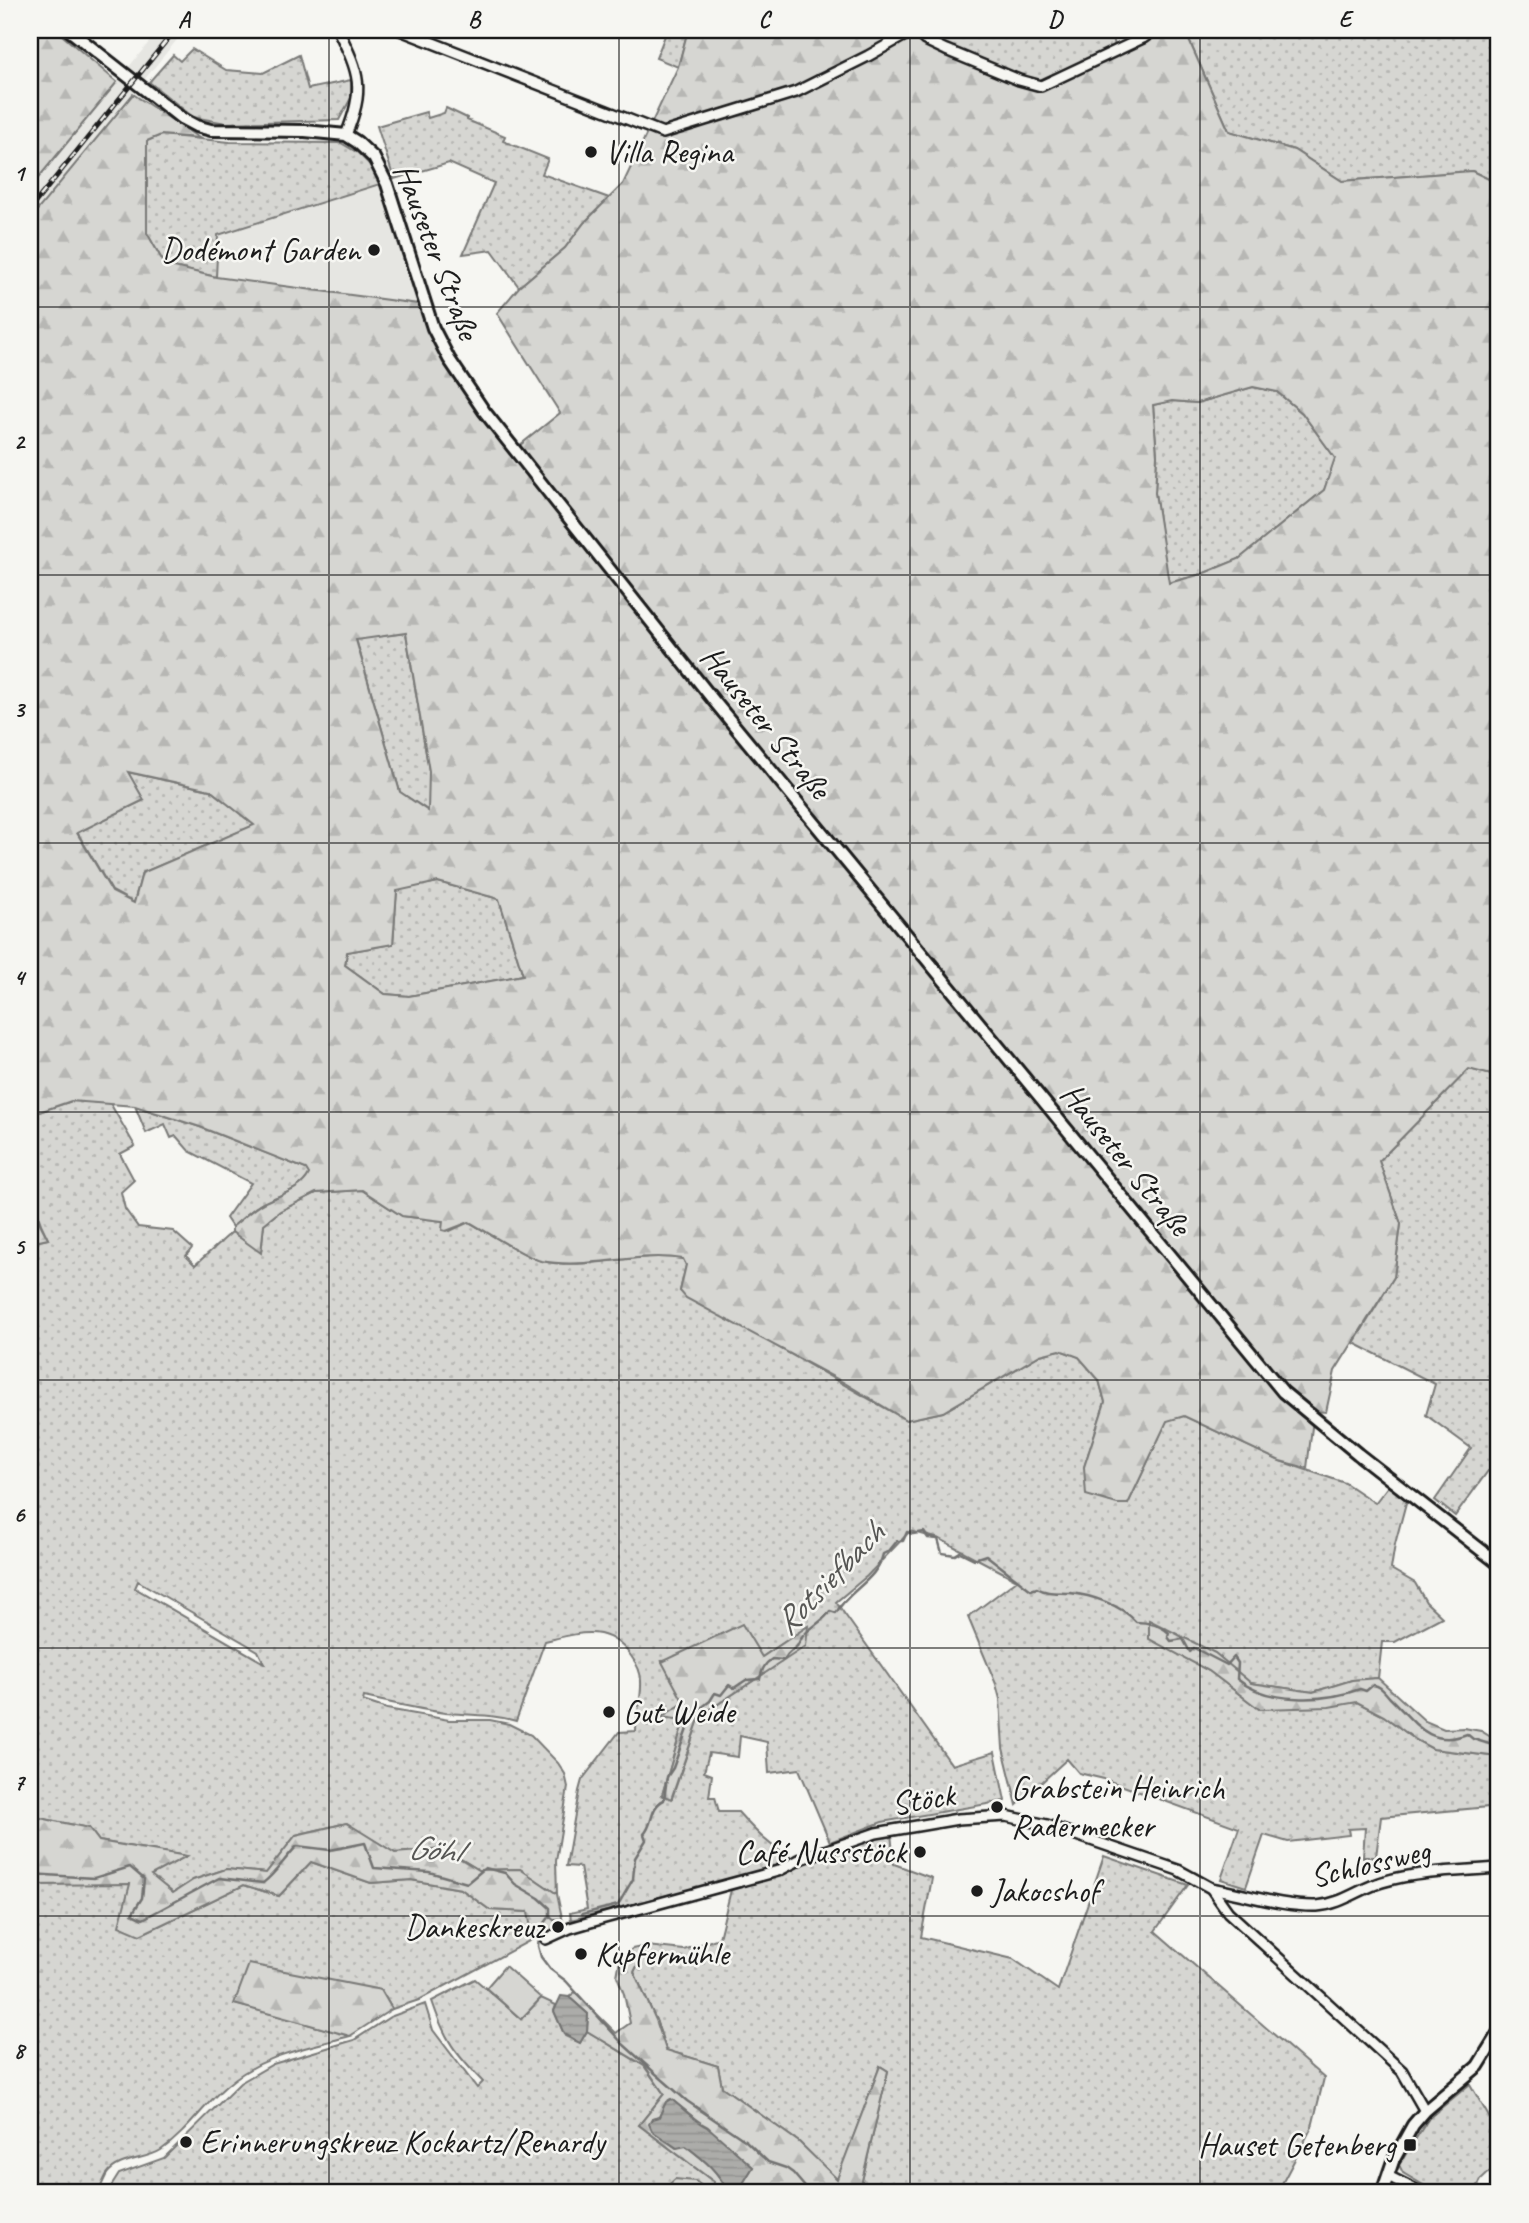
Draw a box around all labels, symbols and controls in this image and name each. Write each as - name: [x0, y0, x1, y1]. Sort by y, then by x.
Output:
- text: A: [178, 5, 192, 34]
- text: B: [468, 5, 482, 34]
- text: C: [759, 5, 773, 34]
- text: D: [1048, 5, 1064, 34]
- text: E: [1339, 5, 1355, 34]
- place label: Villa Regina: [605, 131, 735, 173]
- marker: Villa Regina: [583, 144, 599, 160]
- street label: Hauseter Straße: [384, 157, 491, 347]
- text: 1: [14, 159, 27, 188]
- place label: Dodémont Garden: [161, 229, 362, 271]
- marker: Dodémont Garden: [366, 242, 382, 258]
- text: 2: [14, 427, 27, 456]
- street label: Hauseter Straße: [691, 637, 842, 809]
- text: 3: [14, 695, 27, 724]
- text: 4: [14, 963, 27, 992]
- street label: Hauseter Straße: [1051, 1074, 1202, 1246]
- text: 5: [14, 1232, 26, 1261]
- text: 6: [14, 1500, 27, 1529]
- water label: Rotsiefbach: [764, 1510, 896, 1644]
- place label: Gut Weide: [623, 1691, 737, 1733]
- marker: Gut Weide: [601, 1704, 617, 1720]
- place label: Grabstein Heinrich Radermecker: [1011, 1767, 1225, 1847]
- text: 7: [14, 1768, 27, 1797]
- street label: Stöck: [889, 1773, 959, 1825]
- marker: Grabstein Heinrich Radermecker: [989, 1799, 1005, 1815]
- water label: Göhl: [406, 1824, 473, 1875]
- street label: Schlossweg: [1306, 1829, 1435, 1897]
- place label: Café Nussstöck: [736, 1831, 908, 1873]
- marker: Café Nussstöck: [912, 1844, 928, 1860]
- place label: Jakocshof: [989, 1870, 1105, 1912]
- marker: Jakocshof: [969, 1883, 985, 1899]
- place label: Dankeskreuz: [404, 1906, 547, 1948]
- marker: Dankeskreuz: [550, 1919, 566, 1935]
- place label: Kupfermühle: [595, 1933, 731, 1975]
- marker: Kupfermühle: [573, 1946, 589, 1962]
- text: 8: [14, 2036, 27, 2065]
- place label: Erinnerungskreuz Kockartz/Renardy: [200, 2121, 607, 2163]
- place label: Hauset Getenberg: [1198, 2124, 1397, 2166]
- marker: Erinnerungskreuz Kockartz/Renardy: [178, 2134, 194, 2150]
- marker: Hauset Getenberg: [1402, 2137, 1418, 2153]

